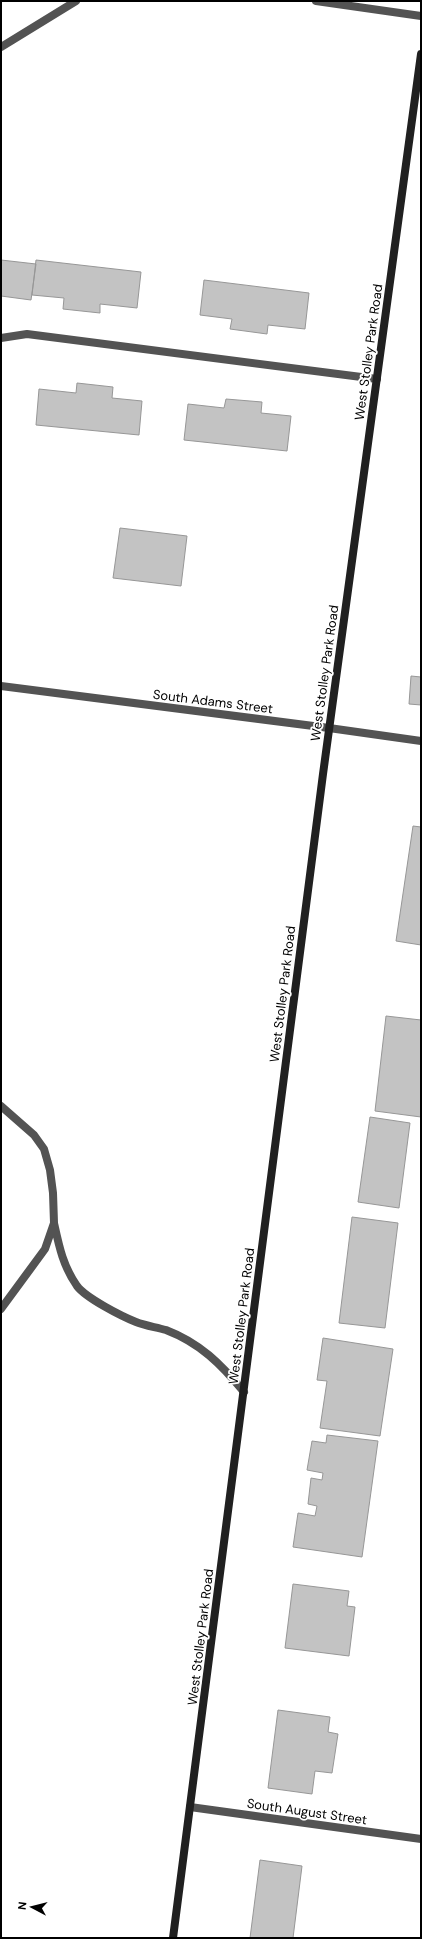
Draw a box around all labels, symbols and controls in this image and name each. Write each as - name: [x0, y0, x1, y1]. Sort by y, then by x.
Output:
- street label: West Stolley Park Road: [351, 283, 386, 421]
- street label: West Stolley Park Road: [307, 604, 342, 742]
- street label: South Adams Street: [152, 686, 274, 717]
- street label: West Stolley Park Road: [266, 925, 299, 1063]
- street label: West Stolley Park Road: [225, 1247, 258, 1385]
- street label: West Stolley Park Road: [184, 1568, 217, 1706]
- street label: South August Street: [246, 1795, 368, 1828]
- north arrow: [12, 1887, 52, 1927]
- text: N: [15, 1901, 30, 1911]

